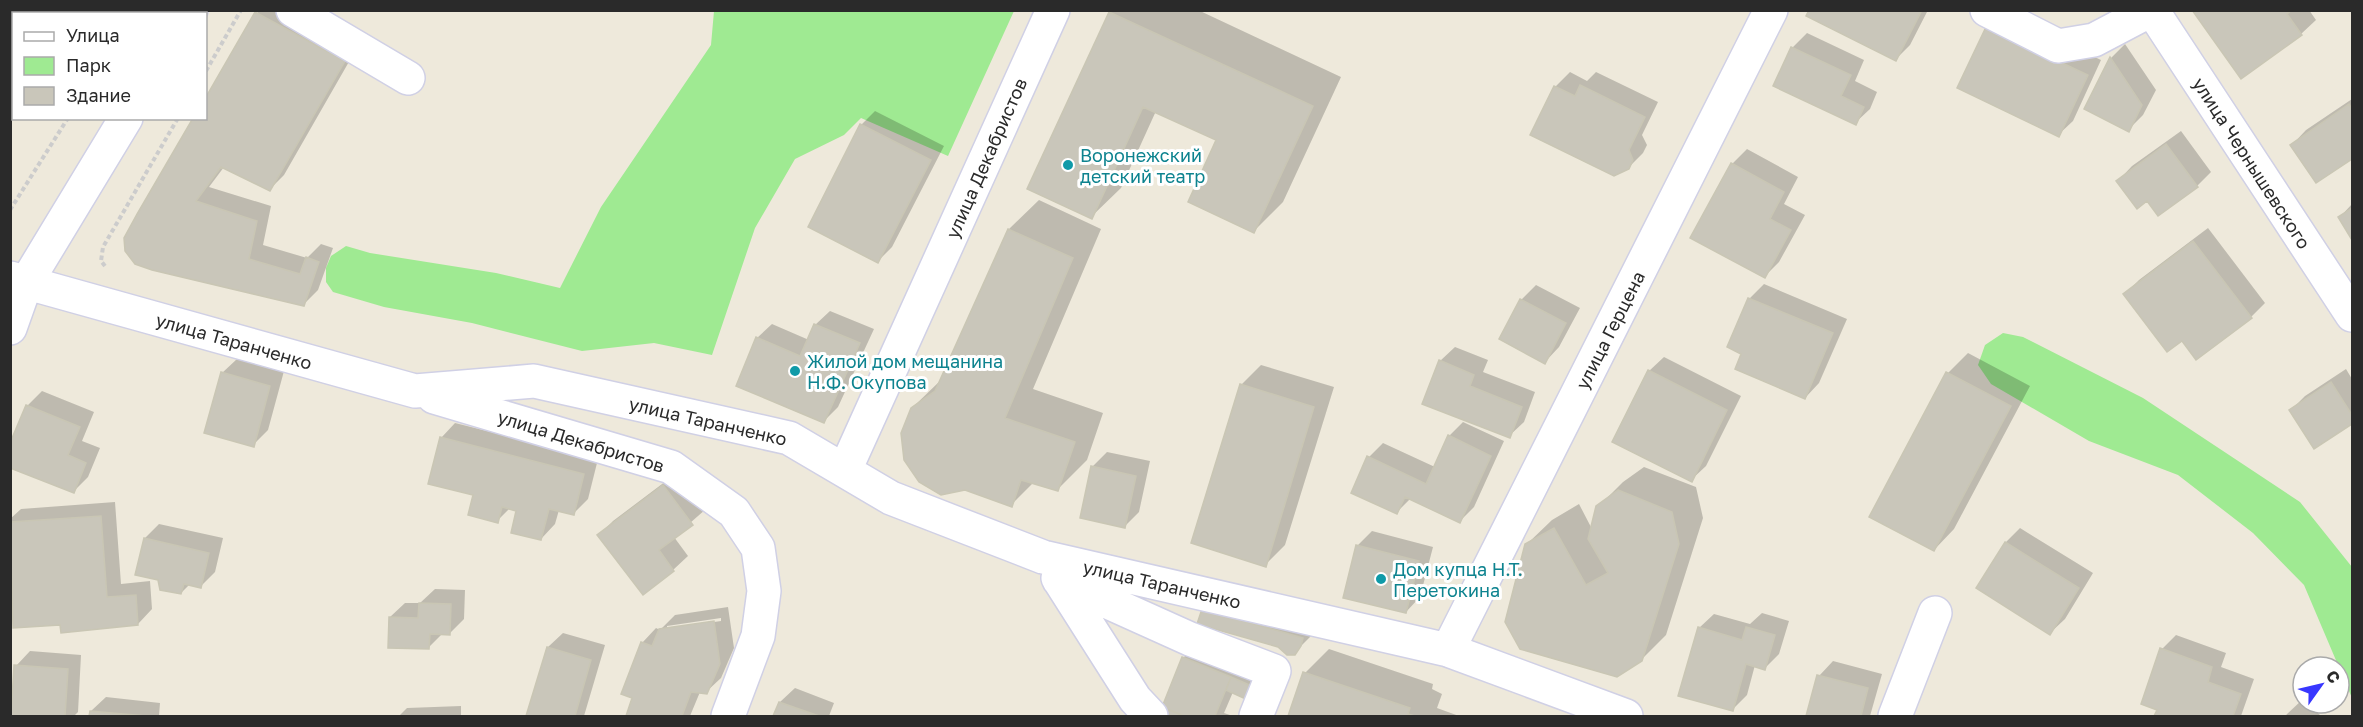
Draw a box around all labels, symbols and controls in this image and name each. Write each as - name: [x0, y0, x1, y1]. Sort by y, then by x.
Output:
- legend: [12, 12, 207, 120]
- text: Улица: [66, 24, 120, 46]
- text: Парк: [66, 54, 111, 76]
- street label: улица Чернышевского: [2188, 73, 2316, 253]
- street label: улица Декабристов: [941, 74, 1031, 242]
- text: Здание: [66, 84, 131, 106]
- place label: Воронежский детский театр: [1080, 144, 1205, 187]
- marker: Воронежский детский театр: [1061, 158, 1075, 172]
- street label: улица Герцена: [1571, 267, 1649, 393]
- street label: улица Таранченко: [153, 308, 315, 374]
- place label: Жилой дом мещанина Н.Ф. Окупова: [807, 350, 1003, 393]
- marker: Жилой дом мещанина Н.Ф. Окупова: [788, 364, 802, 378]
- street label: улица Таранченко: [627, 392, 789, 450]
- street label: улица Декабристов: [495, 405, 667, 477]
- street label: улица Таранченко: [1081, 555, 1243, 613]
- place label: Дом купца Н.Т. Перетокина: [1393, 558, 1523, 601]
- marker: Дом купца Н.Т. Перетокина: [1374, 572, 1388, 586]
- north arrow: [2291, 655, 2351, 715]
- text: С: [2322, 666, 2345, 687]

